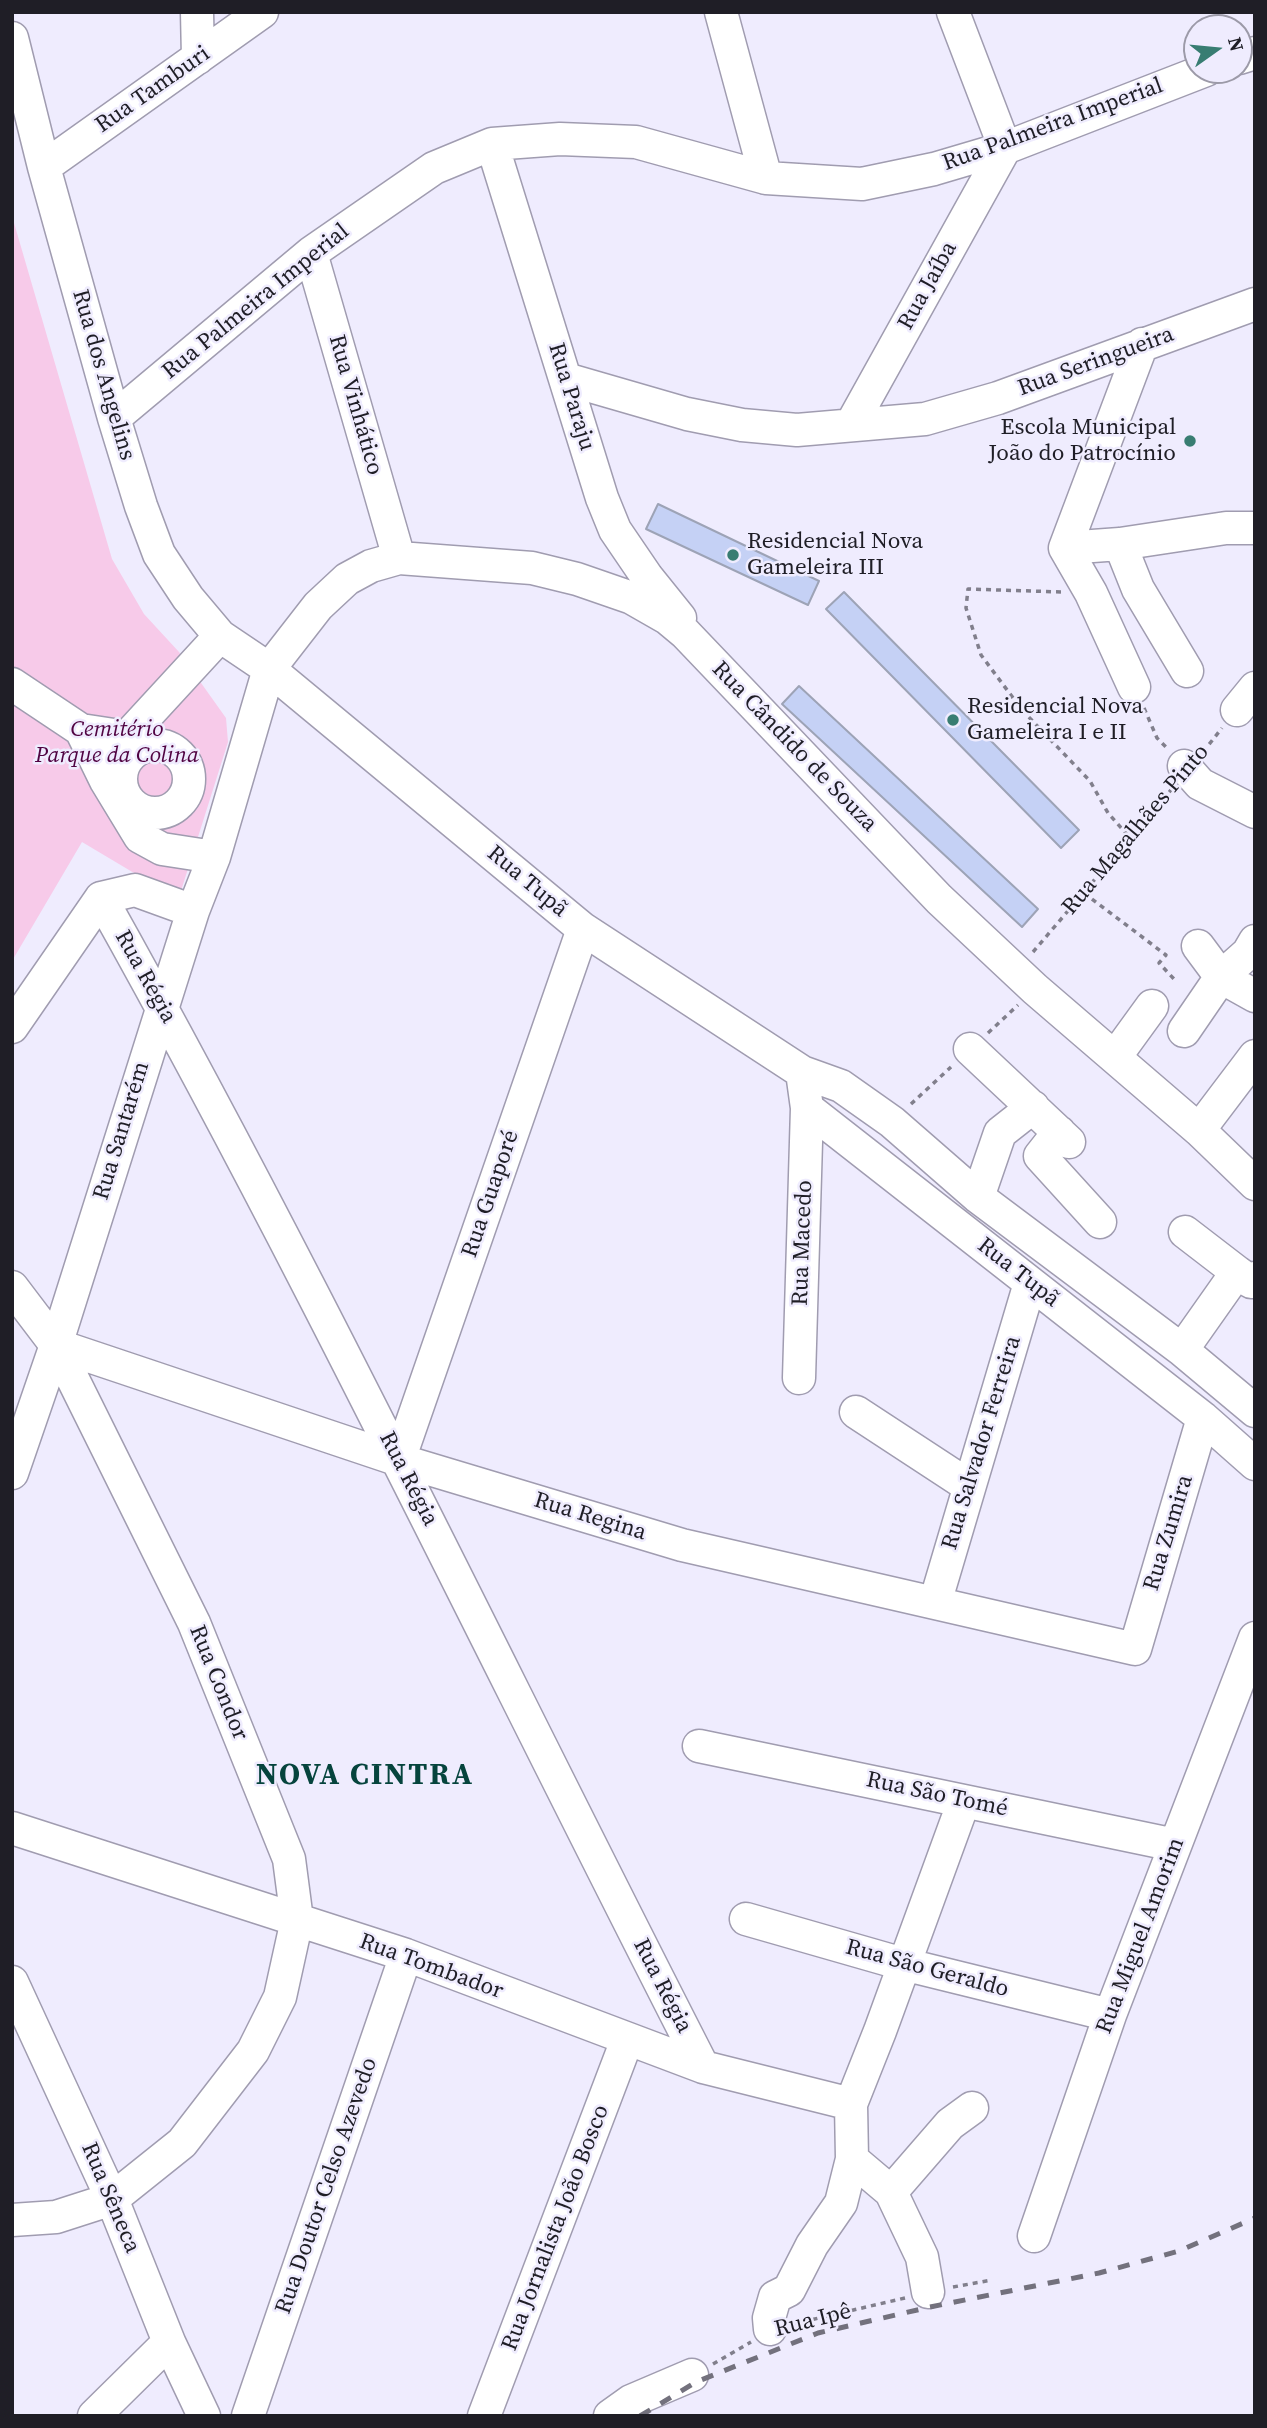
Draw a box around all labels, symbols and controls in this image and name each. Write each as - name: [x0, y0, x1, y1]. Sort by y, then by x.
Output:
- north arrow: [1183, 14, 1253, 84]
- text: N: [1222, 34, 1251, 54]
- street label: Rua Tamburi: [90, 40, 216, 140]
- street label: Rua Palmeira Imperial: [939, 72, 1167, 178]
- street label: Rua Palmeira Imperial: [157, 218, 355, 386]
- street label: Rua Jaíba: [892, 237, 964, 335]
- street label: Rua dos Angelins: [65, 286, 141, 464]
- street label: Rua Seringueira: [1014, 321, 1178, 403]
- street label: Rua Vinhático: [322, 332, 388, 478]
- street label: Rua Paraju: [542, 340, 600, 454]
- place label: Escola Municipal João do Patrocínio: [988, 414, 1176, 468]
- marker: Escola Municipal João do Patrocínio: [1182, 433, 1198, 449]
- place label: Residencial Nova Gameleira III: [747, 528, 923, 582]
- marker: Residencial Nova Gameleira III: [725, 547, 741, 563]
- street label: Rua Cândido de Souza: [706, 656, 882, 838]
- place label: Residencial Nova Gameleira I e II: [967, 693, 1143, 747]
- marker: Residencial Nova Gameleira I e II: [945, 712, 961, 728]
- park label: Cemitério Parque da Colina: [35, 716, 199, 770]
- street label: Rua Magalhães Pinto: [1057, 739, 1215, 921]
- street label: Rua Tupã: [481, 840, 573, 924]
- street label: Rua Régia: [108, 926, 182, 1028]
- street label: Rua Santarém: [88, 1058, 156, 1204]
- street label: Rua Guaporé: [456, 1127, 526, 1261]
- street label: Rua Macedo: [787, 1180, 819, 1306]
- street label: Rua Tupã: [971, 1232, 1065, 1314]
- street label: Rua Salvador Ferreira: [936, 1333, 1028, 1553]
- street label: Rua Régia: [373, 1427, 443, 1531]
- street label: Rua Zumira: [1138, 1472, 1200, 1594]
- street label: Rua Regina: [530, 1487, 650, 1547]
- street label: Rua Condor: [182, 1621, 254, 1745]
- district label: NOVA CINTRA: [257, 1758, 473, 1794]
- street label: Rua São Tomé: [864, 1767, 1010, 1823]
- street label: Rua Miguel Amorim: [1091, 1834, 1191, 2038]
- street label: Rua Tombador: [355, 1928, 507, 2006]
- street label: Rua Régia: [627, 1934, 697, 2038]
- street label: Rua São Geraldo: [842, 1934, 1012, 2004]
- street label: Rua Doutor Celso Azevedo: [270, 2054, 384, 2318]
- street label: Rua Jornalista João Bosco: [496, 2101, 616, 2355]
- street label: Rua Sêneca: [74, 2139, 146, 2257]
- street label: Rua Ipê: [772, 2298, 854, 2344]

